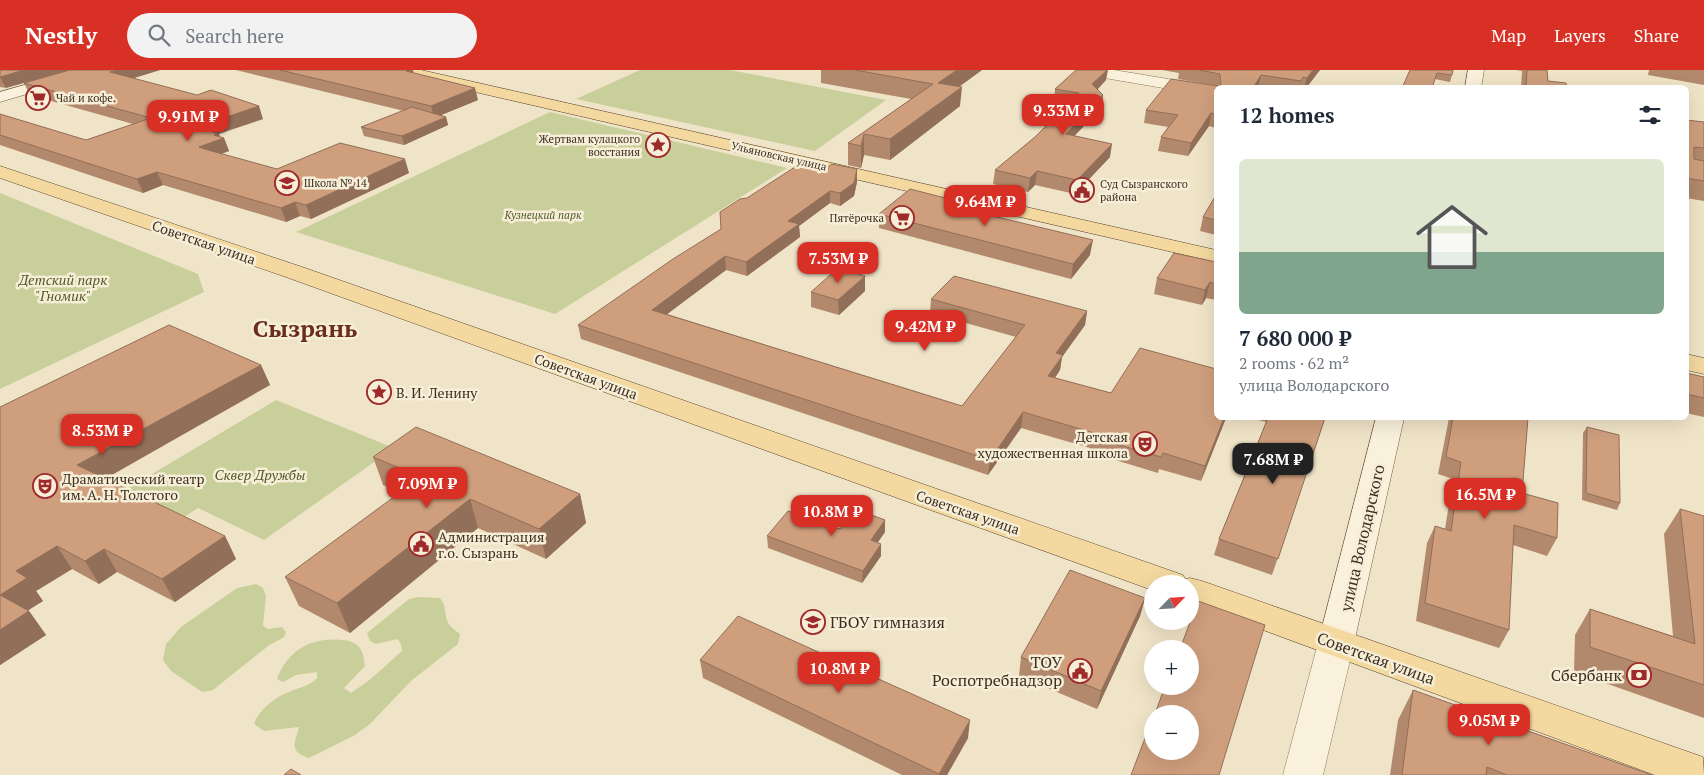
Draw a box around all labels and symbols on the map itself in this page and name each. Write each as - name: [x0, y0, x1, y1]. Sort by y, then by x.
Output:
- supermarket icon: Чай и кофе.: [25, 85, 51, 111]
- place label: Чай и кофе.: [56, 91, 116, 105]
- pin: 9.33M ₽: [1017, 93, 1109, 136]
- pin: 9.91M ₽: [142, 100, 234, 142]
- place label: Жертвам кулацкого восстания: [539, 132, 640, 159]
- place icon: Жертвам кулацкого восстания: [645, 132, 671, 158]
- street label: Ульяновская улица: [730, 138, 828, 174]
- school or university icon: Школа № 14: [274, 170, 300, 196]
- place label: Школа № 14: [304, 176, 367, 190]
- public building icon: Суд Сызранского района: [1069, 177, 1095, 203]
- place label: Суд Сызранского района: [1100, 177, 1188, 204]
- pin: 9.64M ₽: [939, 184, 1031, 227]
- supermarket icon: Пятёрочка: [889, 205, 915, 231]
- park label: Кузнецкий парк: [503, 208, 582, 222]
- place label: Пятёрочка: [830, 211, 884, 225]
- street label: Советская улица: [150, 215, 258, 269]
- pin: 7.53M ₽: [792, 242, 884, 284]
- park label: Детский парк "Гномик": [18, 270, 107, 305]
- pin: 9.42M ₽: [879, 310, 971, 352]
- district label: Сызрань: [253, 312, 357, 344]
- street label: Советская улица: [532, 349, 640, 403]
- place icon: В. И. Ленину: [366, 379, 392, 405]
- place label: В. И. Ленину: [396, 383, 478, 402]
- pin: 8.53M ₽: [56, 414, 148, 456]
- place label: Детская художественная школа: [978, 427, 1128, 462]
- theatre icon: Детская художественная школа: [1132, 431, 1158, 457]
- pin: 7.68M ₽: [1227, 442, 1319, 485]
- street label: улица Володарского: [1334, 462, 1390, 615]
- park label: Сквер Дружбы: [215, 465, 305, 484]
- pin: 7.09M ₽: [381, 466, 473, 509]
- place label: Драматический театр им. А. Н. Толстого: [62, 469, 205, 504]
- theatre icon: Драматический театр им. А. Н. Толстого: [32, 473, 58, 499]
- pin: 16.5M ₽: [1439, 478, 1531, 520]
- street label: Советская улица: [914, 485, 1022, 539]
- pin: 10.8M ₽: [786, 494, 878, 537]
- place label: Администрация г.о. Сызрань: [438, 527, 544, 562]
- public building icon: Администрация г.о. Сызрань: [408, 531, 434, 557]
- north arrow: [1144, 575, 1199, 630]
- school or university icon: ГБОУ гимназия: [800, 609, 826, 635]
- place label: ГБОУ гимназия: [830, 611, 945, 633]
- street label: Советская улица: [1314, 626, 1438, 690]
- place label: ТОУ Роспотребнадзор: [932, 651, 1062, 691]
- pin: 10.8M ₽: [793, 652, 885, 694]
- public building icon: ТОУ Роспотребнадзор: [1067, 658, 1093, 684]
- bank icon: Сбербанк: [1626, 662, 1652, 688]
- place label: Сбербанк: [1551, 664, 1622, 686]
- pin: 9.05M ₽: [1443, 704, 1535, 746]

